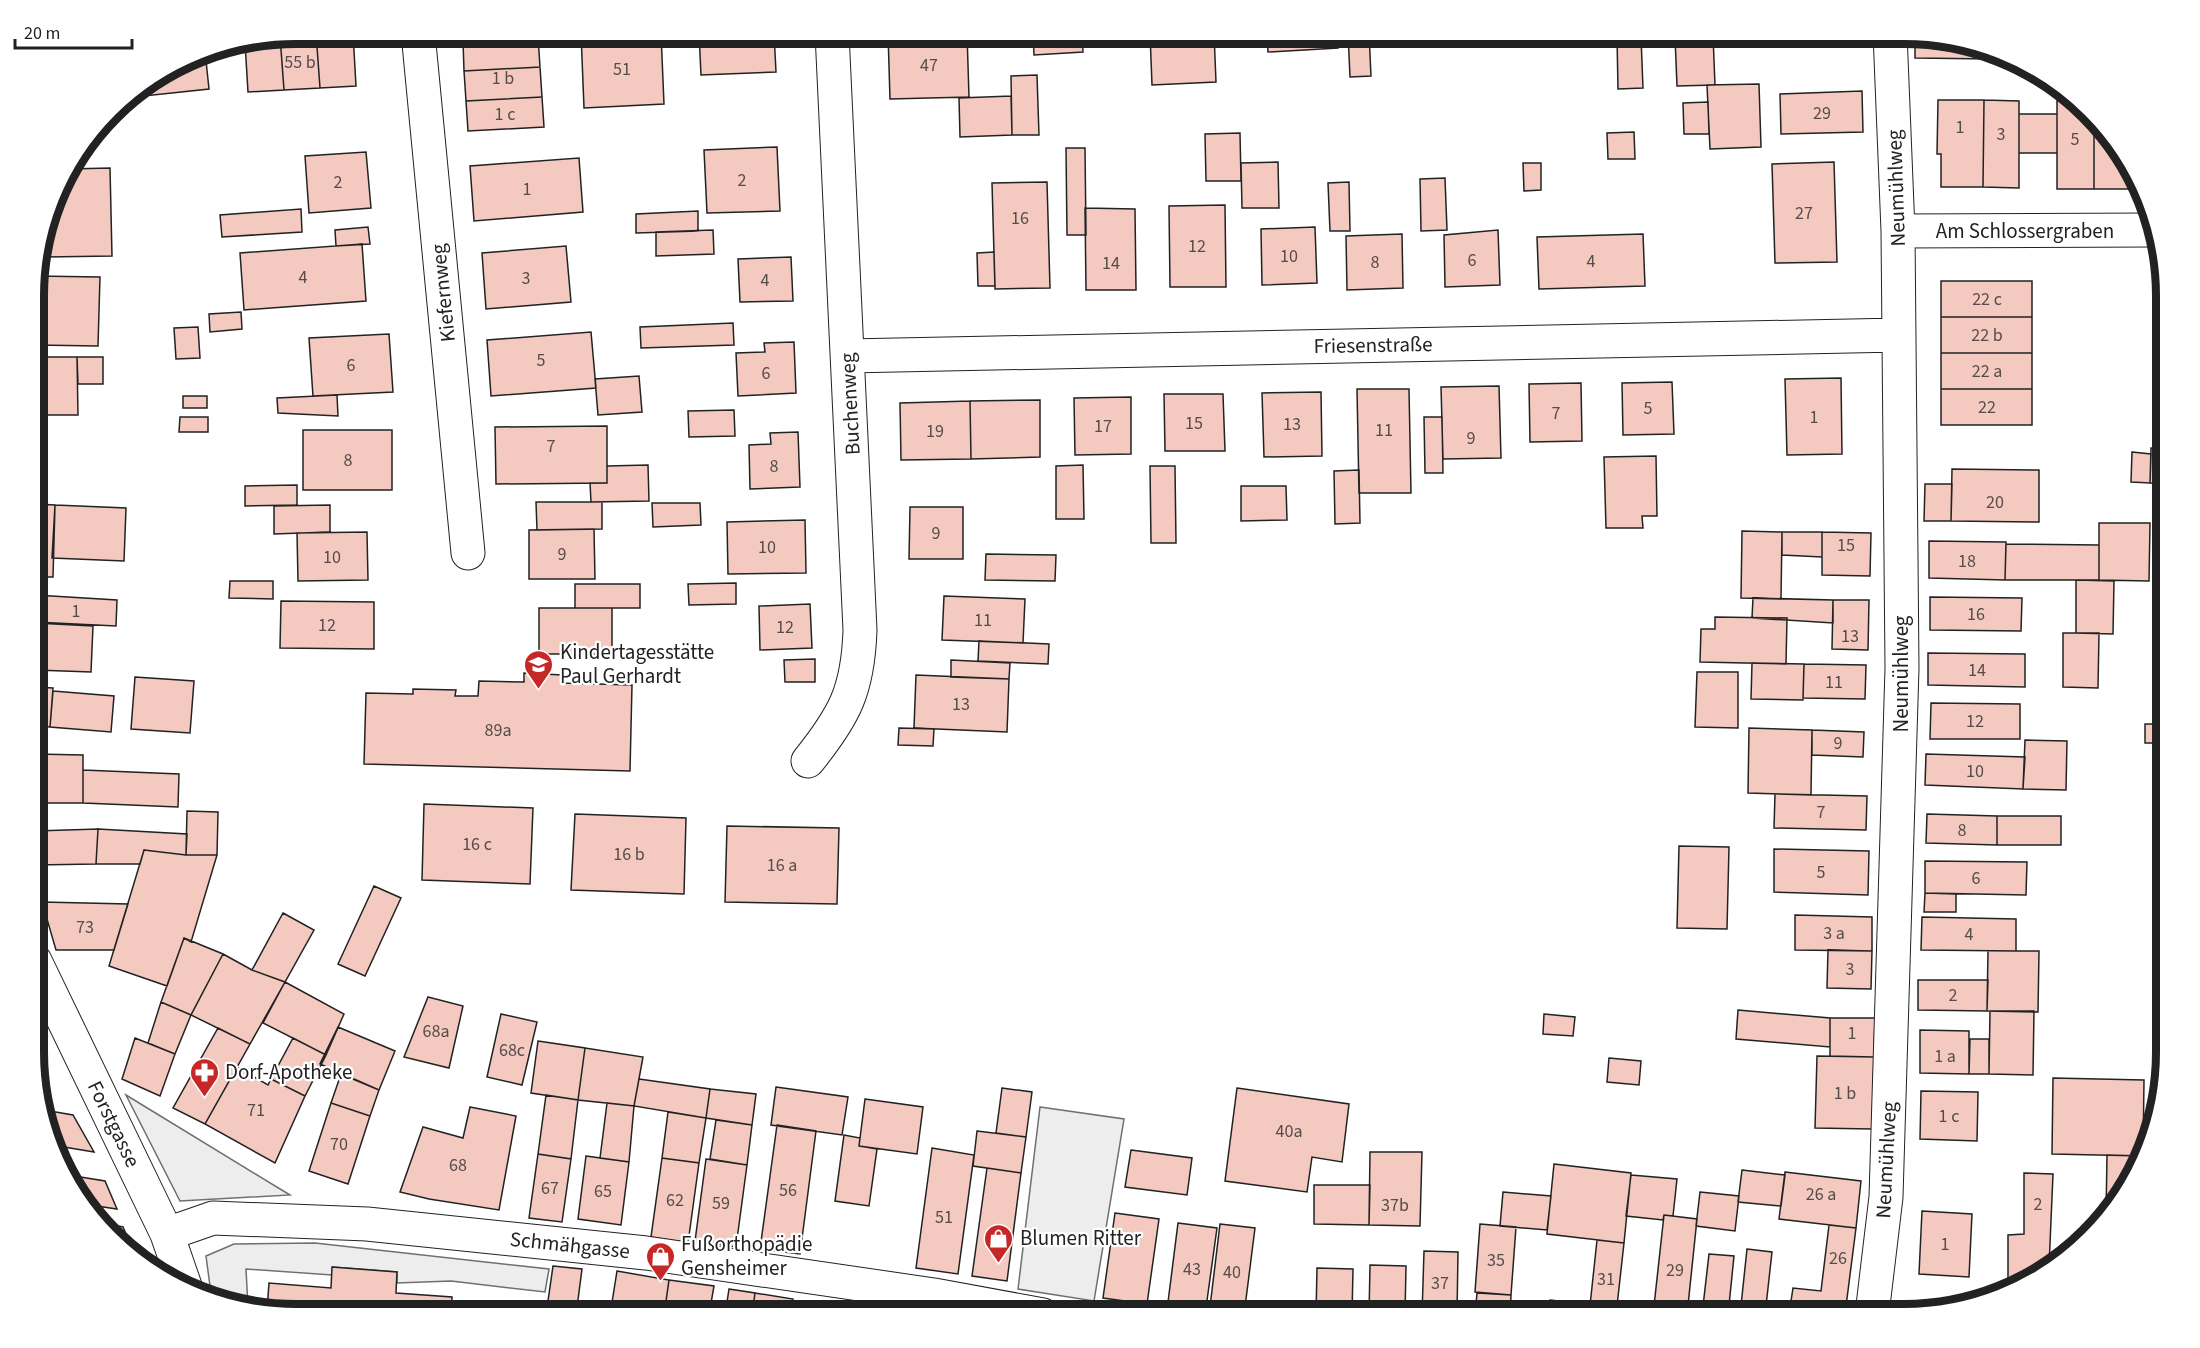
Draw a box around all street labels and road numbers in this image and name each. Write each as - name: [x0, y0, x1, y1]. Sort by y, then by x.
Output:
- street label: Neumühlweg: [1879, 129, 1913, 247]
- street label: Am Schlossergraben: [1936, 216, 2114, 246]
- street label: Kiefernweg: [423, 242, 463, 344]
- street label: Friesenstraße: [1313, 329, 1433, 361]
- street label: Buchenweg: [832, 352, 868, 456]
- street label: Neumühlweg: [1886, 615, 1916, 732]
- street label: Forstgasse: [80, 1076, 148, 1172]
- street label: Neumühlweg: [1868, 1100, 1904, 1219]
- street label: Schmähgasse: [509, 1224, 631, 1266]

